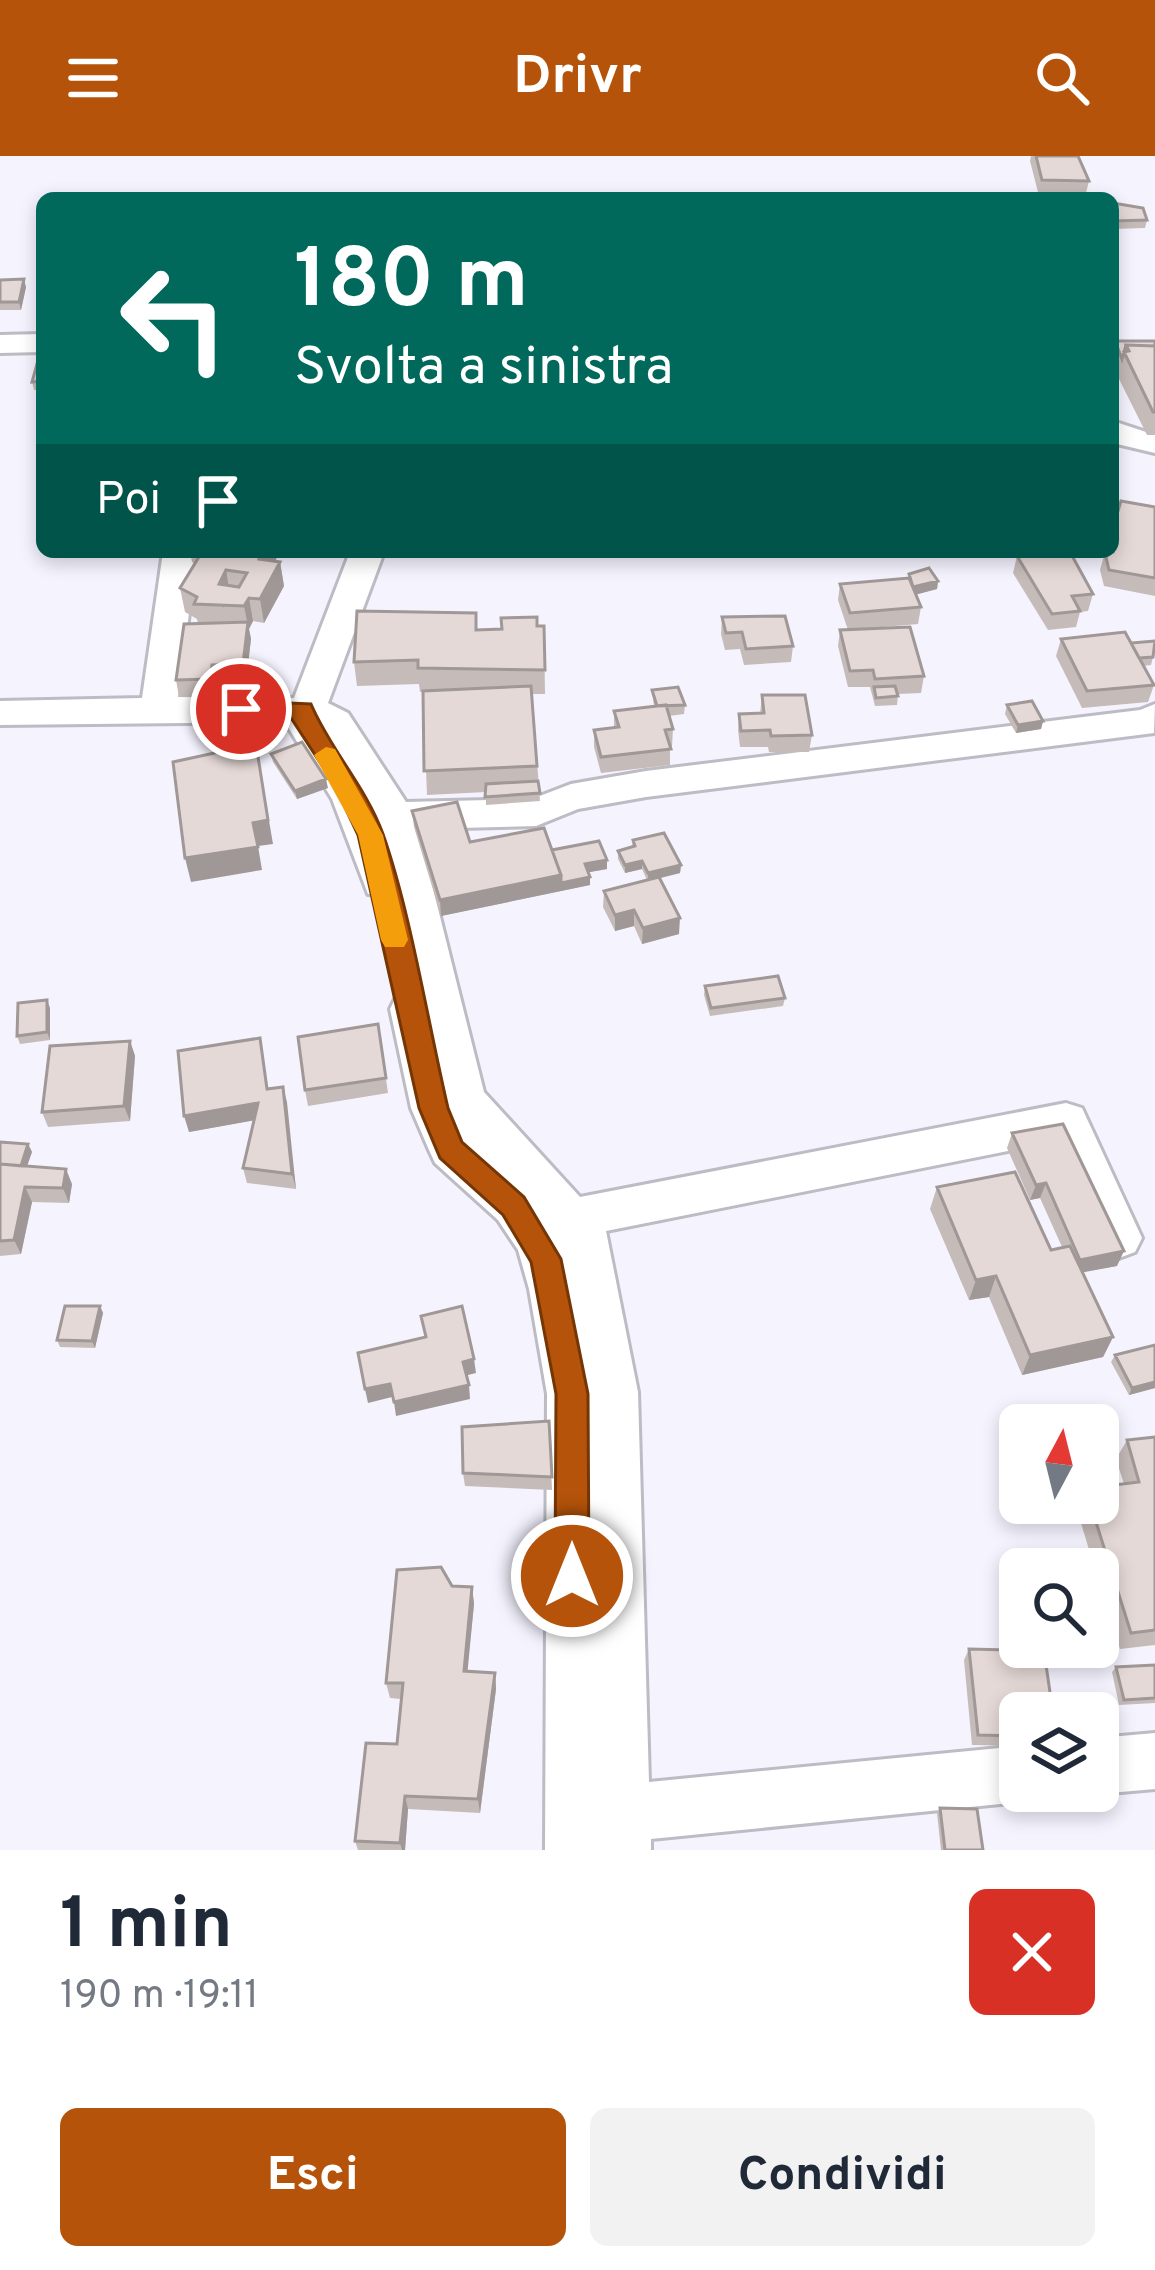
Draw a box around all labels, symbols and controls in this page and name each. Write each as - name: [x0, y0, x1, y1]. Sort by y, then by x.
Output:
- text: Drivr: [513, 44, 642, 113]
- icon: menu: [60, 45, 126, 111]
- icon: search: [1029, 45, 1095, 111]
- text: 180 m: [294, 231, 529, 337]
- icon: left: [96, 240, 252, 396]
- text: Svolta a sinistra: [294, 335, 674, 404]
- icon: arrive: [185, 468, 251, 534]
- text: Poi: [96, 473, 161, 530]
- pin: [190, 658, 292, 760]
- icon: arrive: [208, 676, 274, 742]
- north arrow: [999, 1404, 1119, 1524]
- map controls: [999, 1404, 1119, 1812]
- position arrow: [509, 1513, 635, 1639]
- button: search: [999, 1548, 1119, 1668]
- button: layers: [999, 1692, 1119, 1812]
- text: 1 min: [60, 1882, 233, 1974]
- button: close: [969, 1889, 1095, 2015]
- text: 190 m · 19:11: [60, 1973, 259, 2022]
- button: Esci: [60, 2108, 566, 2246]
- button: Condividi: [590, 2108, 1095, 2246]

